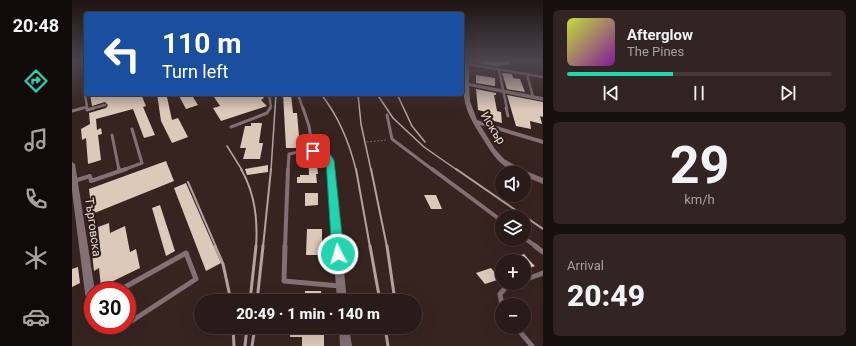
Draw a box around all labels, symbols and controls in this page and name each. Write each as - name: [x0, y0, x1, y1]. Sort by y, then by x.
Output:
- text: 20:48: [13, 15, 59, 36]
- text: Afterglow: [627, 26, 693, 44]
- text: 110 m: [162, 27, 241, 60]
- icon: left: [96, 28, 148, 80]
- text: The Pines: [627, 44, 684, 59]
- text: Turn left: [162, 61, 228, 82]
- icon: directions: [22, 67, 50, 95]
- icon: previous: [600, 82, 622, 104]
- icon: pause: [688, 82, 710, 104]
- icon: next: [777, 82, 799, 104]
- street label: Искър: [478, 109, 508, 147]
- icon: music: [22, 126, 50, 154]
- pin: [296, 134, 330, 168]
- text: 29: [670, 135, 729, 196]
- icon: arrive: [302, 140, 324, 162]
- map controls: [495, 166, 531, 334]
- button: sound: [495, 166, 531, 202]
- icon: phone: [22, 185, 50, 213]
- text: km/h: [684, 192, 715, 207]
- street label: Търговска: [82, 197, 104, 257]
- button: layers: [495, 210, 531, 246]
- position arrow: [317, 233, 359, 275]
- icon: climate: [22, 244, 50, 272]
- button: +: [495, 254, 531, 290]
- text: Arrival: [567, 258, 604, 273]
- text: 20:49: [567, 278, 645, 313]
- speed limit sign: 30: [84, 282, 136, 334]
- button: −: [495, 298, 531, 334]
- icon: car: [22, 303, 50, 331]
- text: 20:49 · 1 min · 140 m: [236, 305, 380, 323]

